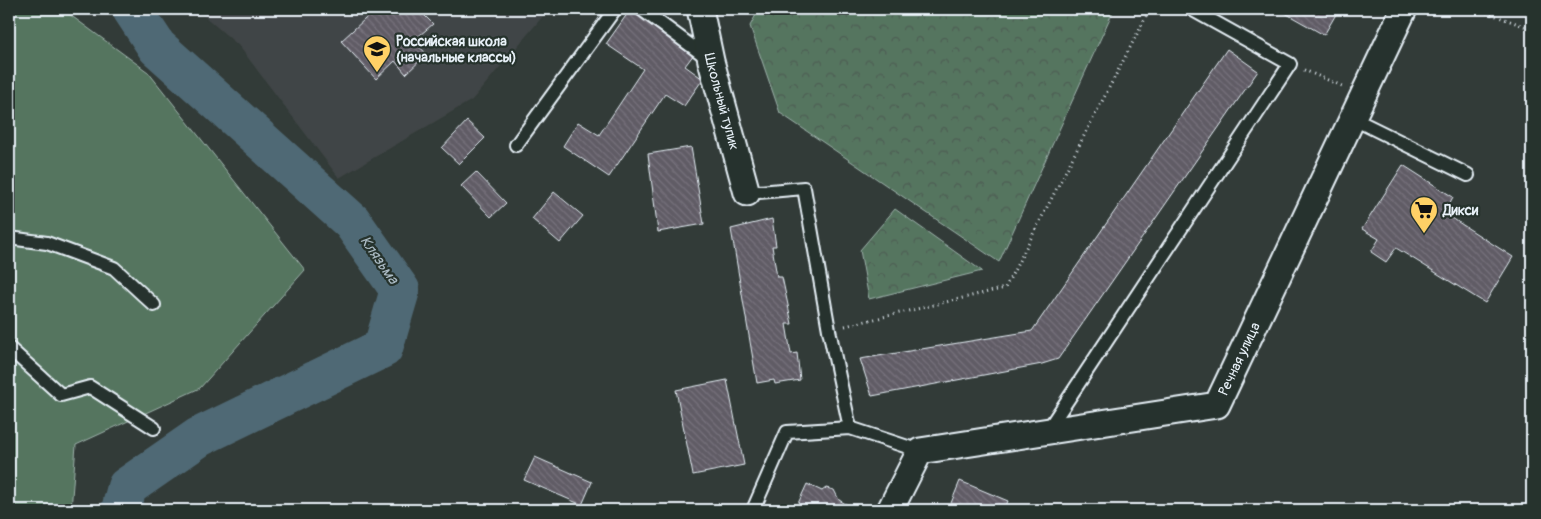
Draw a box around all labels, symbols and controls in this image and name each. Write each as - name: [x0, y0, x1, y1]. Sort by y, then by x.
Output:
- place label: Российская школа (начальные классы): [396, 33, 517, 66]
- school or university icon: Российская школа (начальные классы): [362, 34, 392, 73]
- street label: Школьный тупик: [701, 52, 743, 152]
- supermarket icon: Дикси: [1409, 195, 1439, 234]
- place label: Дикси: [1442, 202, 1479, 219]
- water label: Клязьма: [356, 232, 403, 289]
- street label: Речная улица: [1214, 319, 1263, 398]

